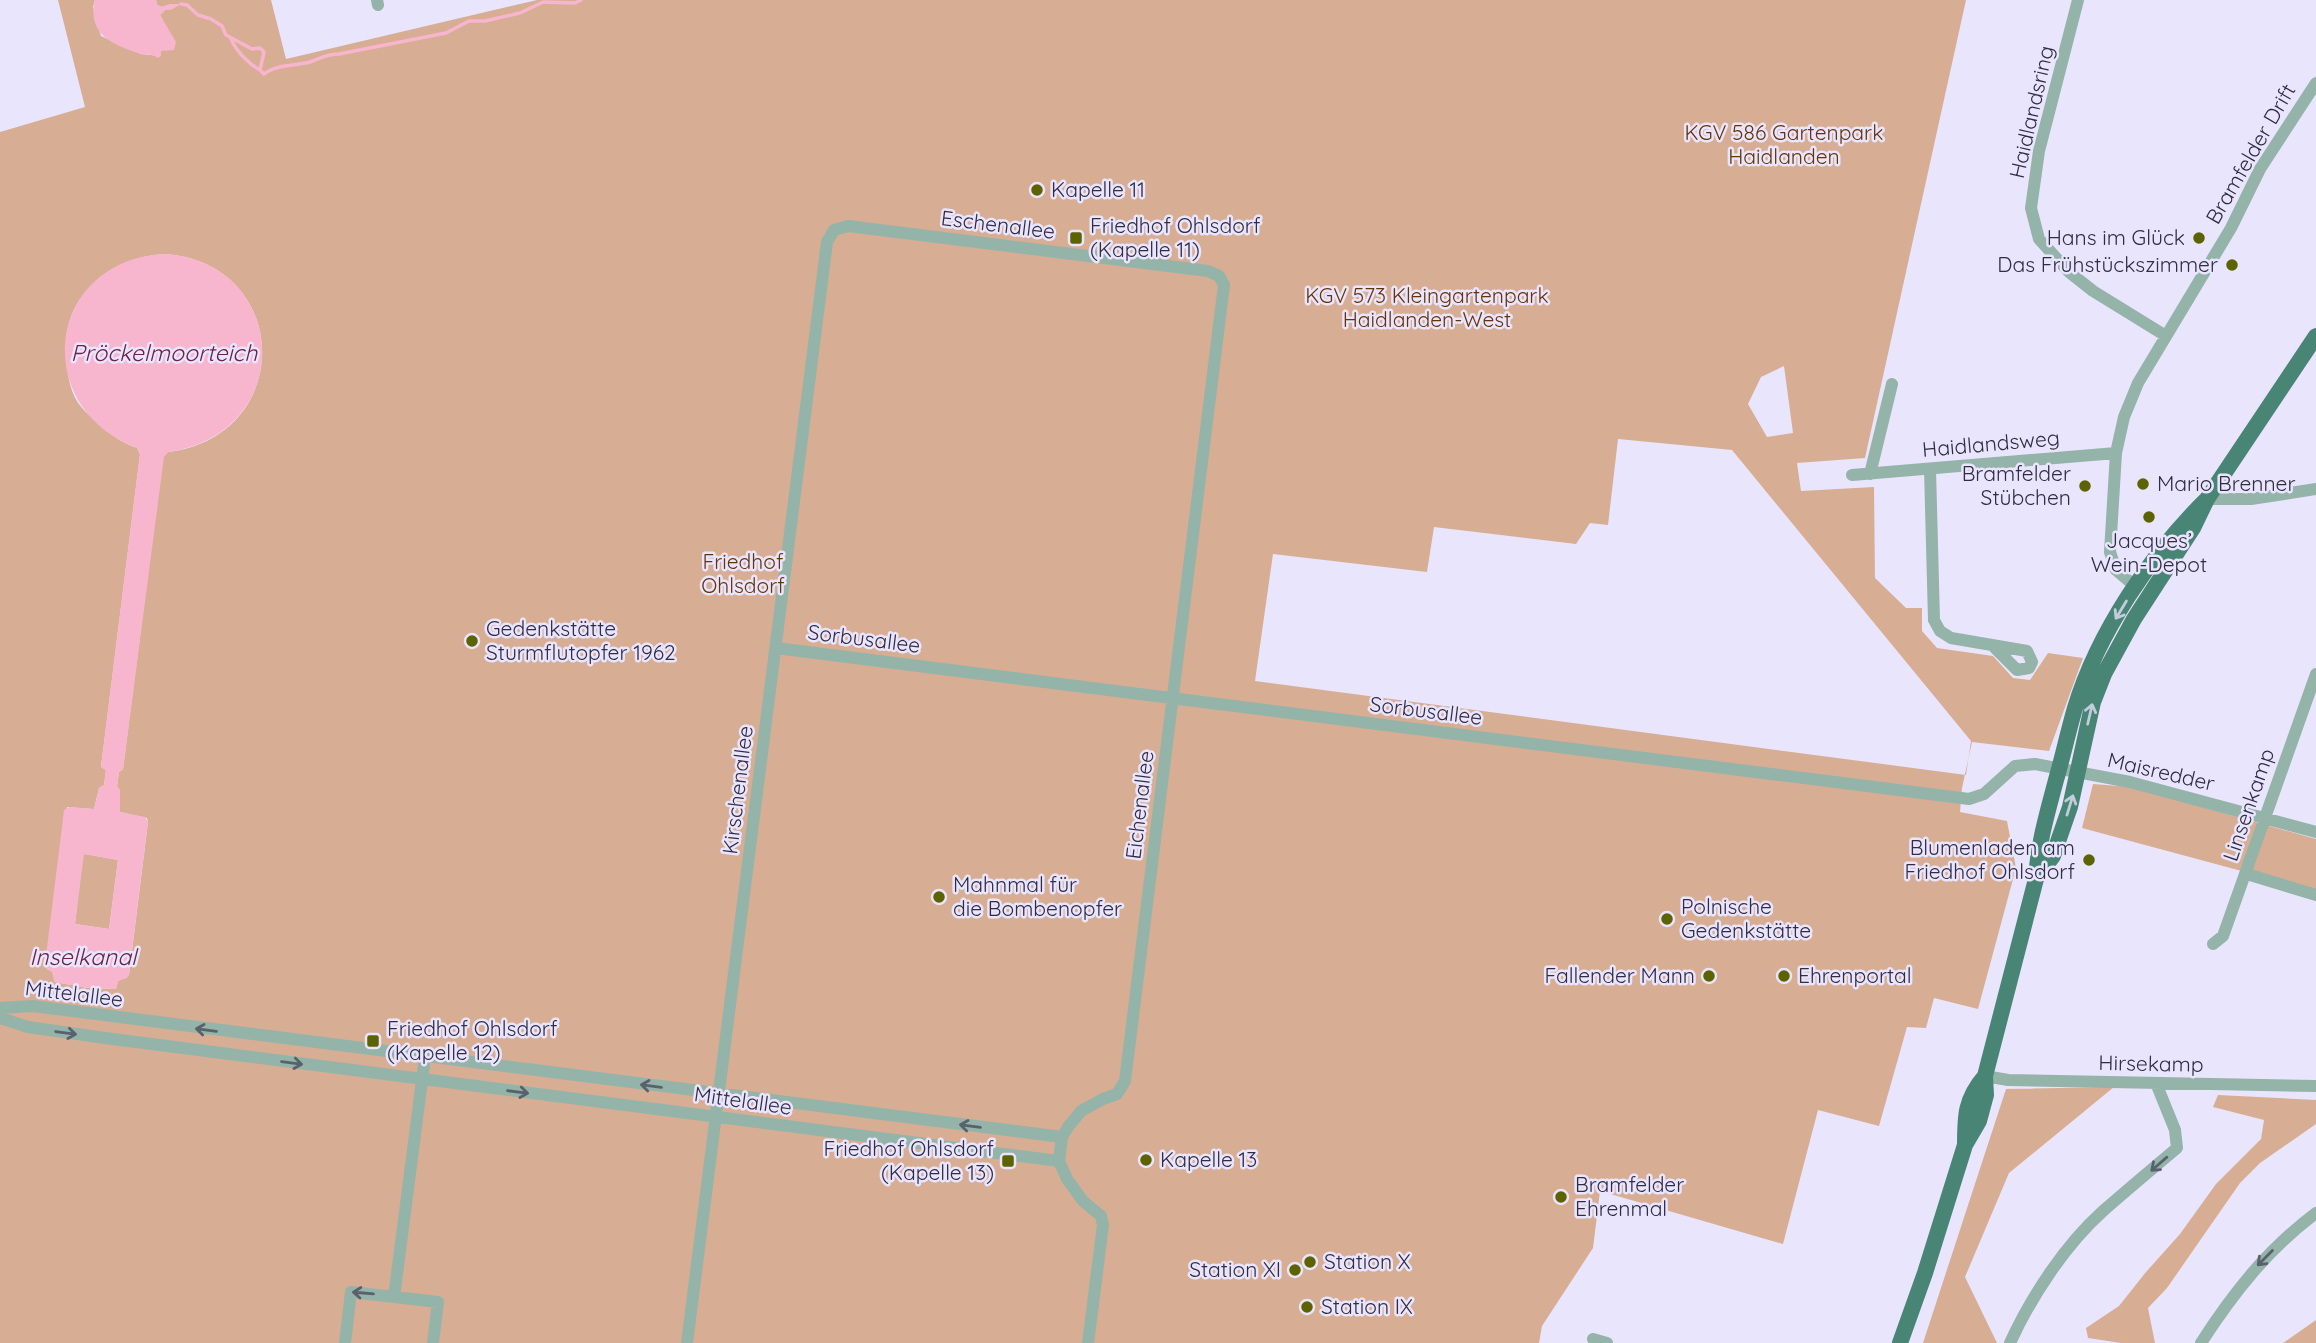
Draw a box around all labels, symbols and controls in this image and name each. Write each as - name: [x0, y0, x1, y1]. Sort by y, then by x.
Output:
- street label: Haidlandsring: [2003, 43, 2059, 181]
- street label: Bramfelder Drift: [2200, 79, 2301, 228]
- park label: KGV 586 Gartenpark Haidlanden: [1685, 119, 1883, 169]
- place label: Kapelle 11: [1051, 176, 1145, 202]
- marker: Kapelle 11: [1029, 182, 1045, 198]
- street label: Eschenallee: [940, 204, 1057, 244]
- place label: Friedhof Ohlsdorf (Kapelle 11): [1090, 212, 1261, 262]
- place label: Hans im Glück: [2047, 224, 2185, 250]
- marker: Friedhof Ohlsdorf (Kapelle 11): [1068, 230, 1084, 246]
- marker: Hans im Glück: [2191, 230, 2207, 246]
- place label: Das Frühstückszimmer: [1997, 251, 2218, 277]
- marker: Das Frühstückszimmer: [2224, 257, 2240, 273]
- park label: KGV 573 Kleingartenpark Haidlanden-West: [1305, 282, 1549, 332]
- water label: Pröckelmoorteich: [71, 338, 258, 367]
- street label: Haidlandsweg: [1921, 424, 2061, 462]
- place label: Bramfelder Stübchen: [1962, 460, 2071, 510]
- place label: Mario Brenner: [2157, 470, 2295, 496]
- marker: Mario Brenner: [2135, 476, 2151, 492]
- marker: Bramfelder Stübchen: [2077, 478, 2093, 494]
- marker: Jacques’ Wein-Depot: [2141, 509, 2157, 525]
- place label: Jacques’ Wein-Depot: [2091, 527, 2207, 577]
- park label: Friedhof Ohlsdorf: [701, 548, 785, 598]
- one-way arrow: [2113, 600, 2127, 620]
- place label: Gedenkstätte Sturmflutopfer 1962: [486, 615, 676, 665]
- street label: Sorbusallee: [806, 618, 922, 658]
- marker: Gedenkstätte Sturmflutopfer 1962: [464, 633, 480, 649]
- street label: Sorbusallee: [1368, 690, 1484, 730]
- one-way arrow: [2084, 703, 2097, 726]
- street label: Kirschenallee: [716, 724, 758, 856]
- street label: Linsenkamp: [2217, 745, 2279, 864]
- street label: Maisredder: [2105, 746, 2217, 796]
- street label: Eichenallee: [1119, 749, 1159, 861]
- one-way arrow: [2064, 794, 2077, 816]
- place label: Blumenladen am Friedhof Ohlsdorf: [1904, 834, 2075, 884]
- marker: Blumenladen am Friedhof Ohlsdorf: [2081, 852, 2097, 868]
- place label: Mahnmal für die Bombenopfer: [953, 871, 1122, 921]
- marker: Mahnmal für die Bombenopfer: [931, 889, 947, 905]
- place label: Polnische Gedenkstätte: [1681, 893, 1811, 943]
- marker: Polnische Gedenkstätte: [1659, 911, 1675, 927]
- water label: Inselkanal: [30, 942, 139, 971]
- place label: Fallender Mann: [1545, 962, 1695, 988]
- place label: Ehrenportal: [1798, 962, 1912, 988]
- marker: Fallender Mann: [1701, 968, 1717, 984]
- marker: Ehrenportal: [1776, 968, 1792, 984]
- street label: Mittelallee: [24, 974, 125, 1012]
- place label: Friedhof Ohlsdorf (Kapelle 12): [387, 1015, 558, 1065]
- one-way arrow: [195, 1023, 218, 1036]
- one-way arrow: [55, 1026, 77, 1039]
- marker: Friedhof Ohlsdorf (Kapelle 12): [365, 1033, 381, 1049]
- street label: Hirsekamp: [2098, 1049, 2204, 1077]
- one-way arrow: [280, 1057, 303, 1070]
- one-way arrow: [640, 1079, 663, 1092]
- street label: Mittelallee: [693, 1080, 794, 1120]
- one-way arrow: [506, 1085, 528, 1098]
- one-way arrow: [959, 1119, 982, 1132]
- place label: Friedhof Ohlsdorf (Kapelle 13): [823, 1135, 994, 1185]
- place label: Kapelle 13: [1160, 1146, 1257, 1172]
- marker: Kapelle 13: [1138, 1152, 1154, 1168]
- marker: Friedhof Ohlsdorf (Kapelle 13): [1000, 1153, 1016, 1169]
- one-way arrow: [2150, 1156, 2168, 1172]
- place label: Bramfelder Ehrenmal: [1575, 1171, 1684, 1221]
- marker: Bramfelder Ehrenmal: [1553, 1189, 1569, 1205]
- place label: Station X: [1324, 1248, 1411, 1274]
- one-way arrow: [2256, 1249, 2273, 1266]
- marker: Station X: [1302, 1254, 1318, 1270]
- place label: Station XI: [1189, 1256, 1281, 1282]
- marker: Station XI: [1287, 1262, 1303, 1278]
- one-way arrow: [352, 1286, 375, 1299]
- place label: Station IX: [1321, 1293, 1413, 1319]
- marker: Station IX: [1299, 1299, 1315, 1315]

